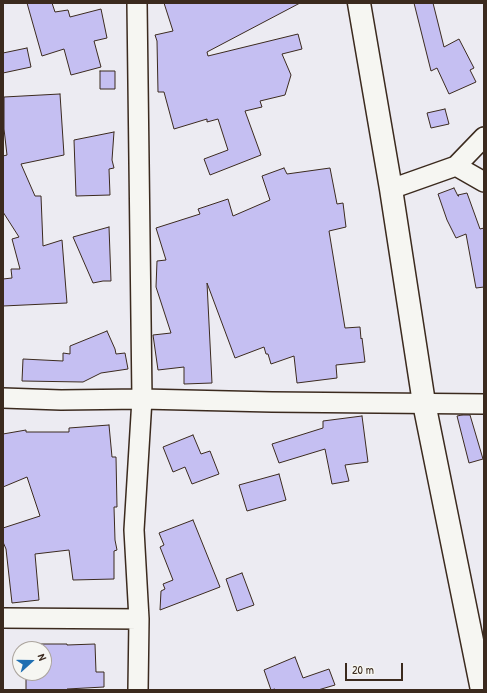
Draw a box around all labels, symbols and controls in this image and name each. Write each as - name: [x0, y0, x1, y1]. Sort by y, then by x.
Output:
- north arrow: [12, 641, 52, 681]
- text: N: [35, 652, 50, 662]
- scale bar: [347, 655, 405, 681]
- text: 20 m: [352, 661, 374, 678]

